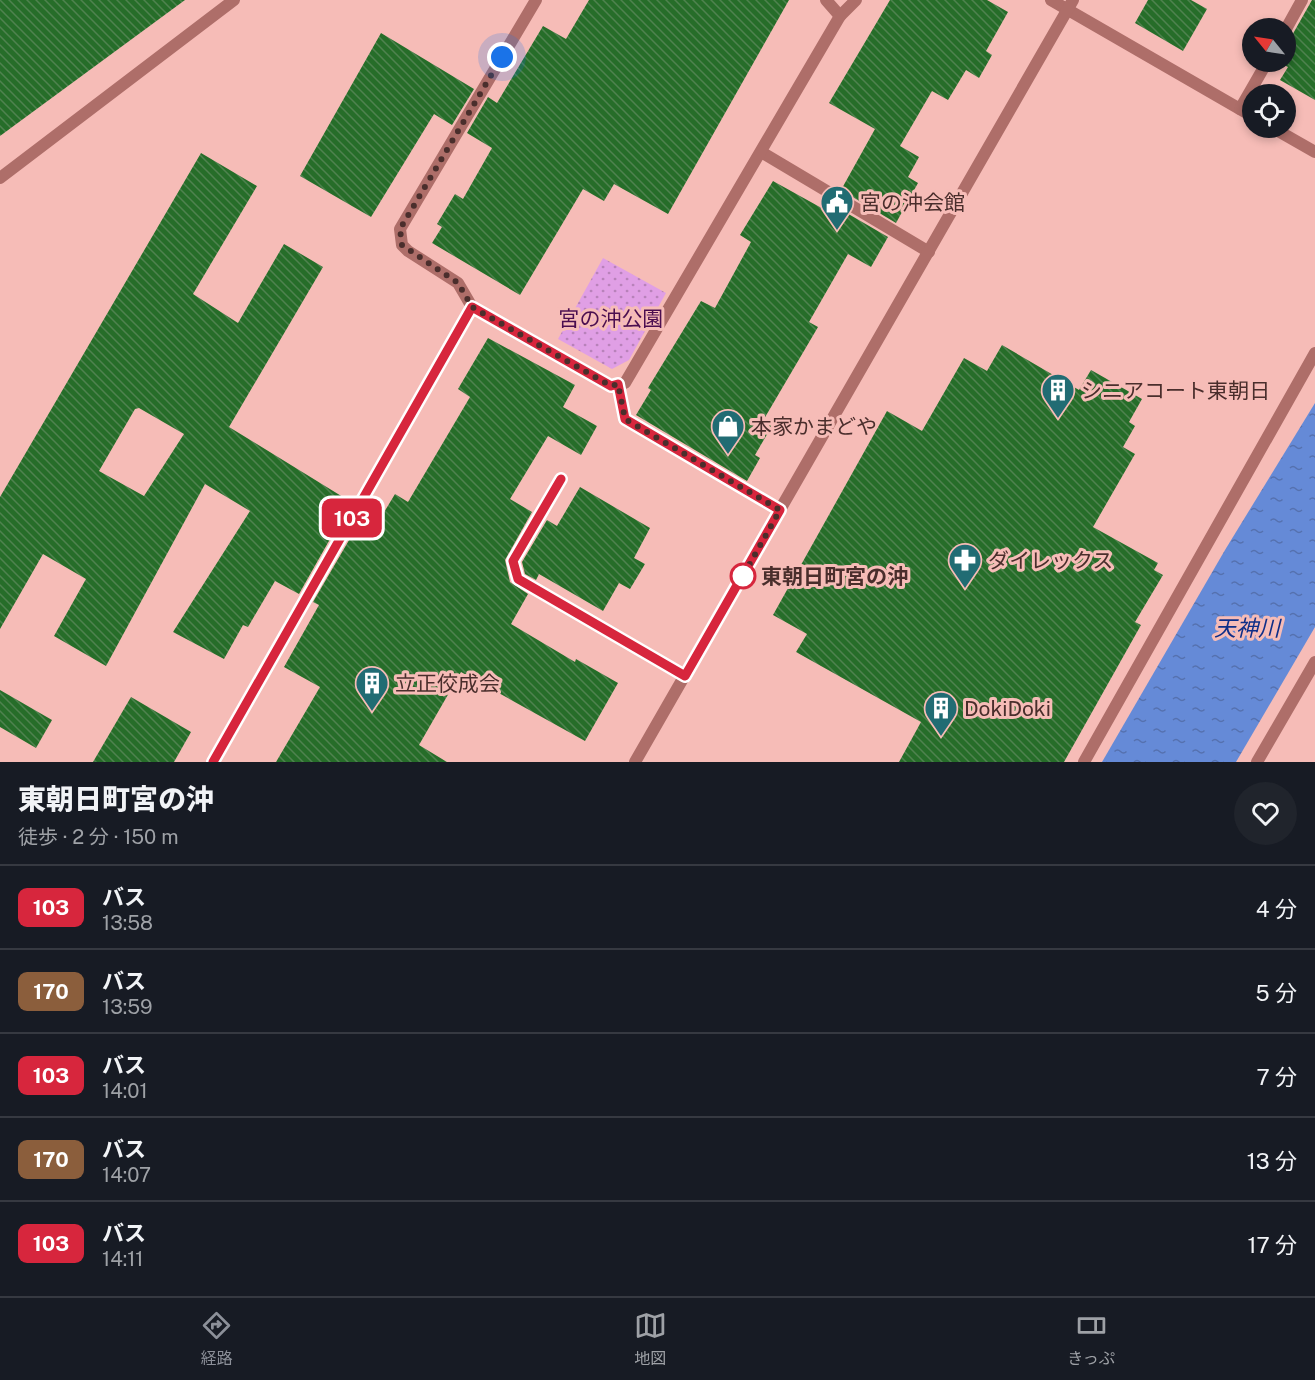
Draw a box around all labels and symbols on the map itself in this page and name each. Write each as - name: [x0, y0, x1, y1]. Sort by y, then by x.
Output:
- north arrow: [1242, 18, 1296, 72]
- your location: [487, 42, 517, 72]
- public building icon: 宮の沖会館: [819, 184, 855, 231]
- place label: 宮の沖会館: [860, 190, 965, 215]
- park label: 宮の沖公園: [559, 306, 664, 331]
- building icon: シニアコート東朝日: [1040, 372, 1076, 419]
- place label: シニアコート東朝日: [1081, 378, 1270, 403]
- shop icon: 本家かまどや: [710, 408, 746, 455]
- place label: 本家かまどや: [751, 414, 877, 439]
- line badge: 103: [318, 498, 386, 538]
- pharmacy icon: ダイレックス: [947, 542, 983, 589]
- place label: ダイレックス: [988, 548, 1113, 573]
- marker: 東朝日町宮の沖: [730, 563, 756, 589]
- place label: 東朝日町宮の沖: [761, 564, 908, 589]
- water label: 天神川: [1214, 615, 1282, 641]
- building icon: 立正佼成会: [354, 665, 390, 712]
- place label: 立正佼成会: [395, 671, 500, 696]
- building icon: DokiDoki: [923, 690, 959, 737]
- place label: DokiDoki: [964, 696, 1051, 721]

